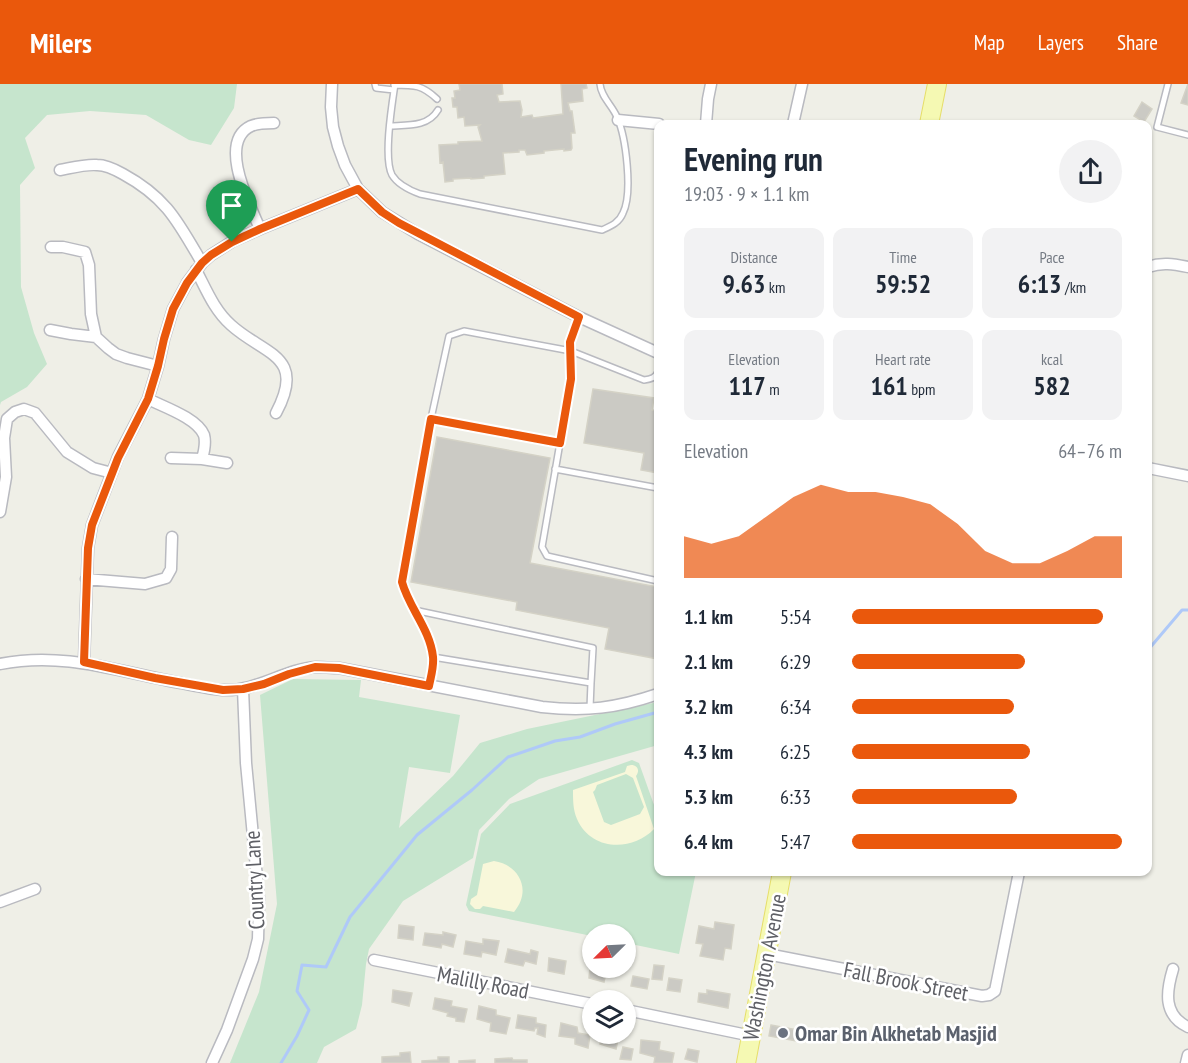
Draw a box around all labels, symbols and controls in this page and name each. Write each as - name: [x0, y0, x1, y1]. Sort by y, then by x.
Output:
- text: Milers: [30, 24, 92, 61]
- text: Map: [974, 29, 1005, 56]
- text: Layers: [1038, 29, 1084, 56]
- text: Share: [1117, 29, 1158, 56]
- text: Evening run: [684, 137, 823, 180]
- button: share: [1059, 140, 1122, 203]
- pin: [206, 180, 257, 242]
- text: 19:03 · 9 × 1.1 km: [684, 181, 809, 207]
- icon: arrive: [215, 189, 248, 222]
- text: Distance: [730, 247, 778, 267]
- text: Time: [889, 247, 917, 267]
- text: Pace: [1039, 247, 1065, 267]
- text: 9.63: [723, 267, 765, 300]
- text: 59:52: [875, 267, 931, 300]
- text: 6:13: [1018, 267, 1062, 300]
- text: km: [765, 277, 785, 297]
- text: /km: [1062, 277, 1086, 297]
- text: Elevation: [728, 349, 780, 369]
- text: Heart rate: [875, 349, 931, 369]
- text: kcal: [1041, 349, 1063, 369]
- text: 117: [728, 369, 766, 402]
- text: 161: [870, 369, 908, 402]
- text: 582: [1033, 369, 1071, 402]
- text: m: [766, 379, 780, 399]
- text: bpm: [908, 379, 936, 399]
- text: Elevation: [684, 438, 748, 464]
- text: 64–76 m: [1058, 438, 1122, 464]
- text: 1.1 km: [684, 604, 733, 630]
- text: 5:54: [780, 604, 811, 630]
- text: 2.1 km: [684, 649, 733, 675]
- text: 6:29: [780, 649, 811, 675]
- text: 3.2 km: [684, 694, 733, 720]
- text: 6:34: [780, 694, 811, 720]
- text: 4.3 km: [684, 739, 733, 765]
- text: 6:25: [780, 739, 811, 765]
- text: 5.3 km: [684, 784, 733, 810]
- text: 6:33: [780, 784, 811, 810]
- text: 6.4 km: [684, 829, 733, 855]
- text: 5:47: [780, 829, 811, 855]
- street label: Country Lane: [237, 830, 271, 930]
- street label: Washington Avenue: [736, 891, 792, 1043]
- north arrow: [582, 924, 636, 978]
- map controls: [582, 924, 636, 1044]
- street label: Fall Brook Street: [841, 955, 971, 1007]
- street label: Malilly Road: [435, 959, 531, 1005]
- button: layers: [582, 990, 636, 1044]
- place label: Omar Bin Alkhetab Masjid: [795, 1019, 997, 1047]
- marker: Omar Bin Alkhetab Masjid: [776, 1026, 790, 1040]

